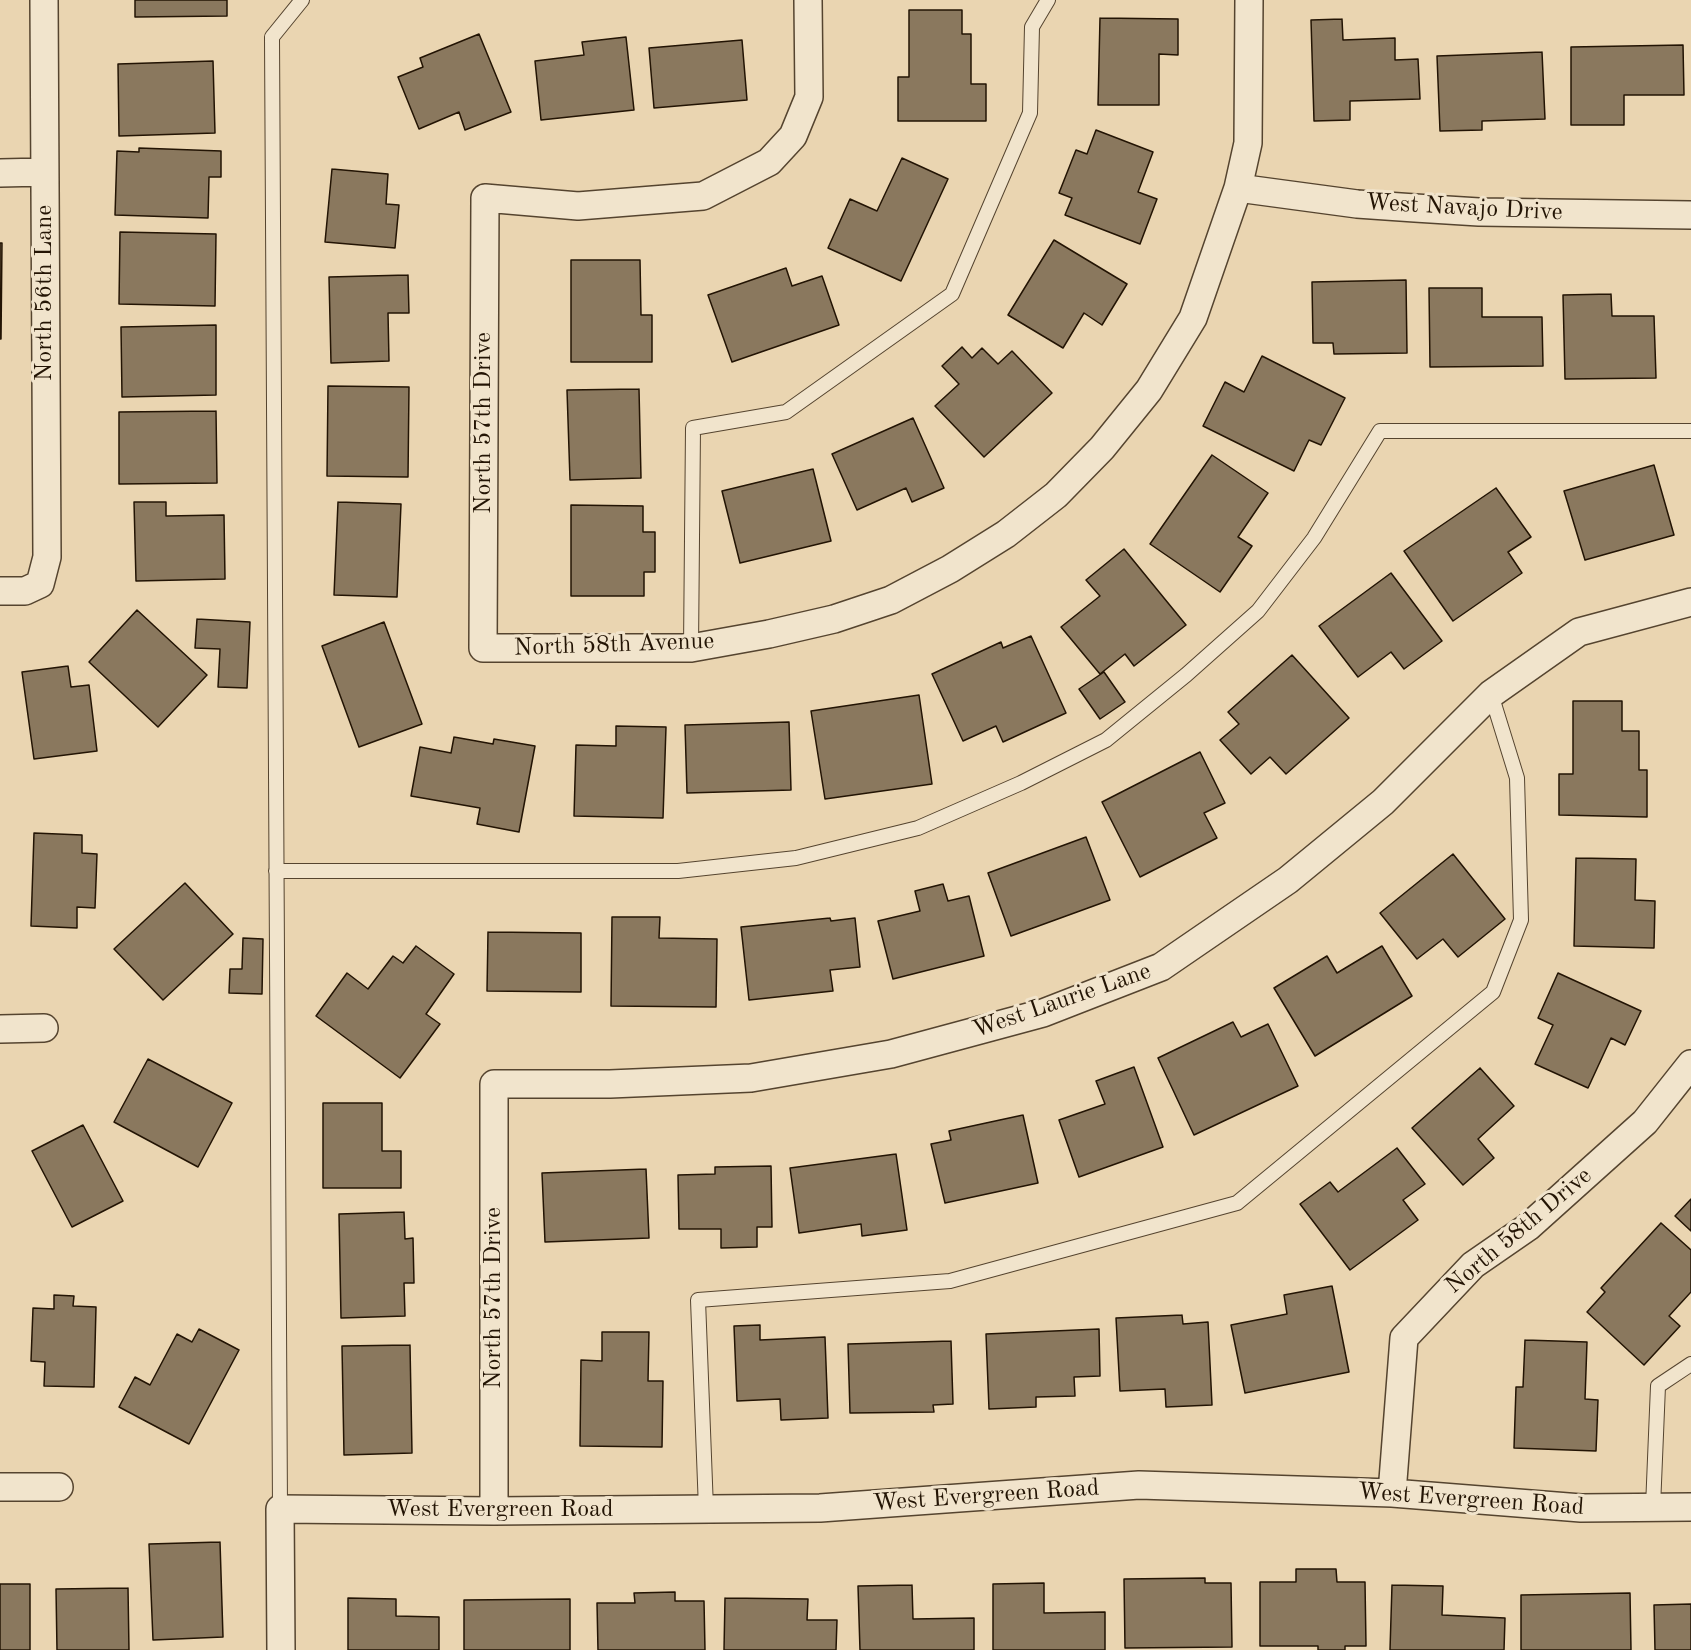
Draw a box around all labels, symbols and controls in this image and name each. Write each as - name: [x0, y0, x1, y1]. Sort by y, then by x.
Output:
- street label: West Navajo Drive: [1365, 188, 1563, 228]
- street label: North 56th Lane: [31, 205, 59, 381]
- street label: North 57th Drive: [470, 332, 498, 514]
- street label: North 58th Avenue: [513, 627, 715, 663]
- street label: West Laurie Lane: [969, 957, 1155, 1045]
- street label: North 58th Drive: [1440, 1161, 1598, 1301]
- street label: North 57th Drive: [480, 1207, 508, 1389]
- street label: West Evergreen Road: [872, 1474, 1100, 1518]
- street label: West Evergreen Road: [1357, 1478, 1585, 1522]
- street label: West Evergreen Road: [387, 1496, 613, 1524]

